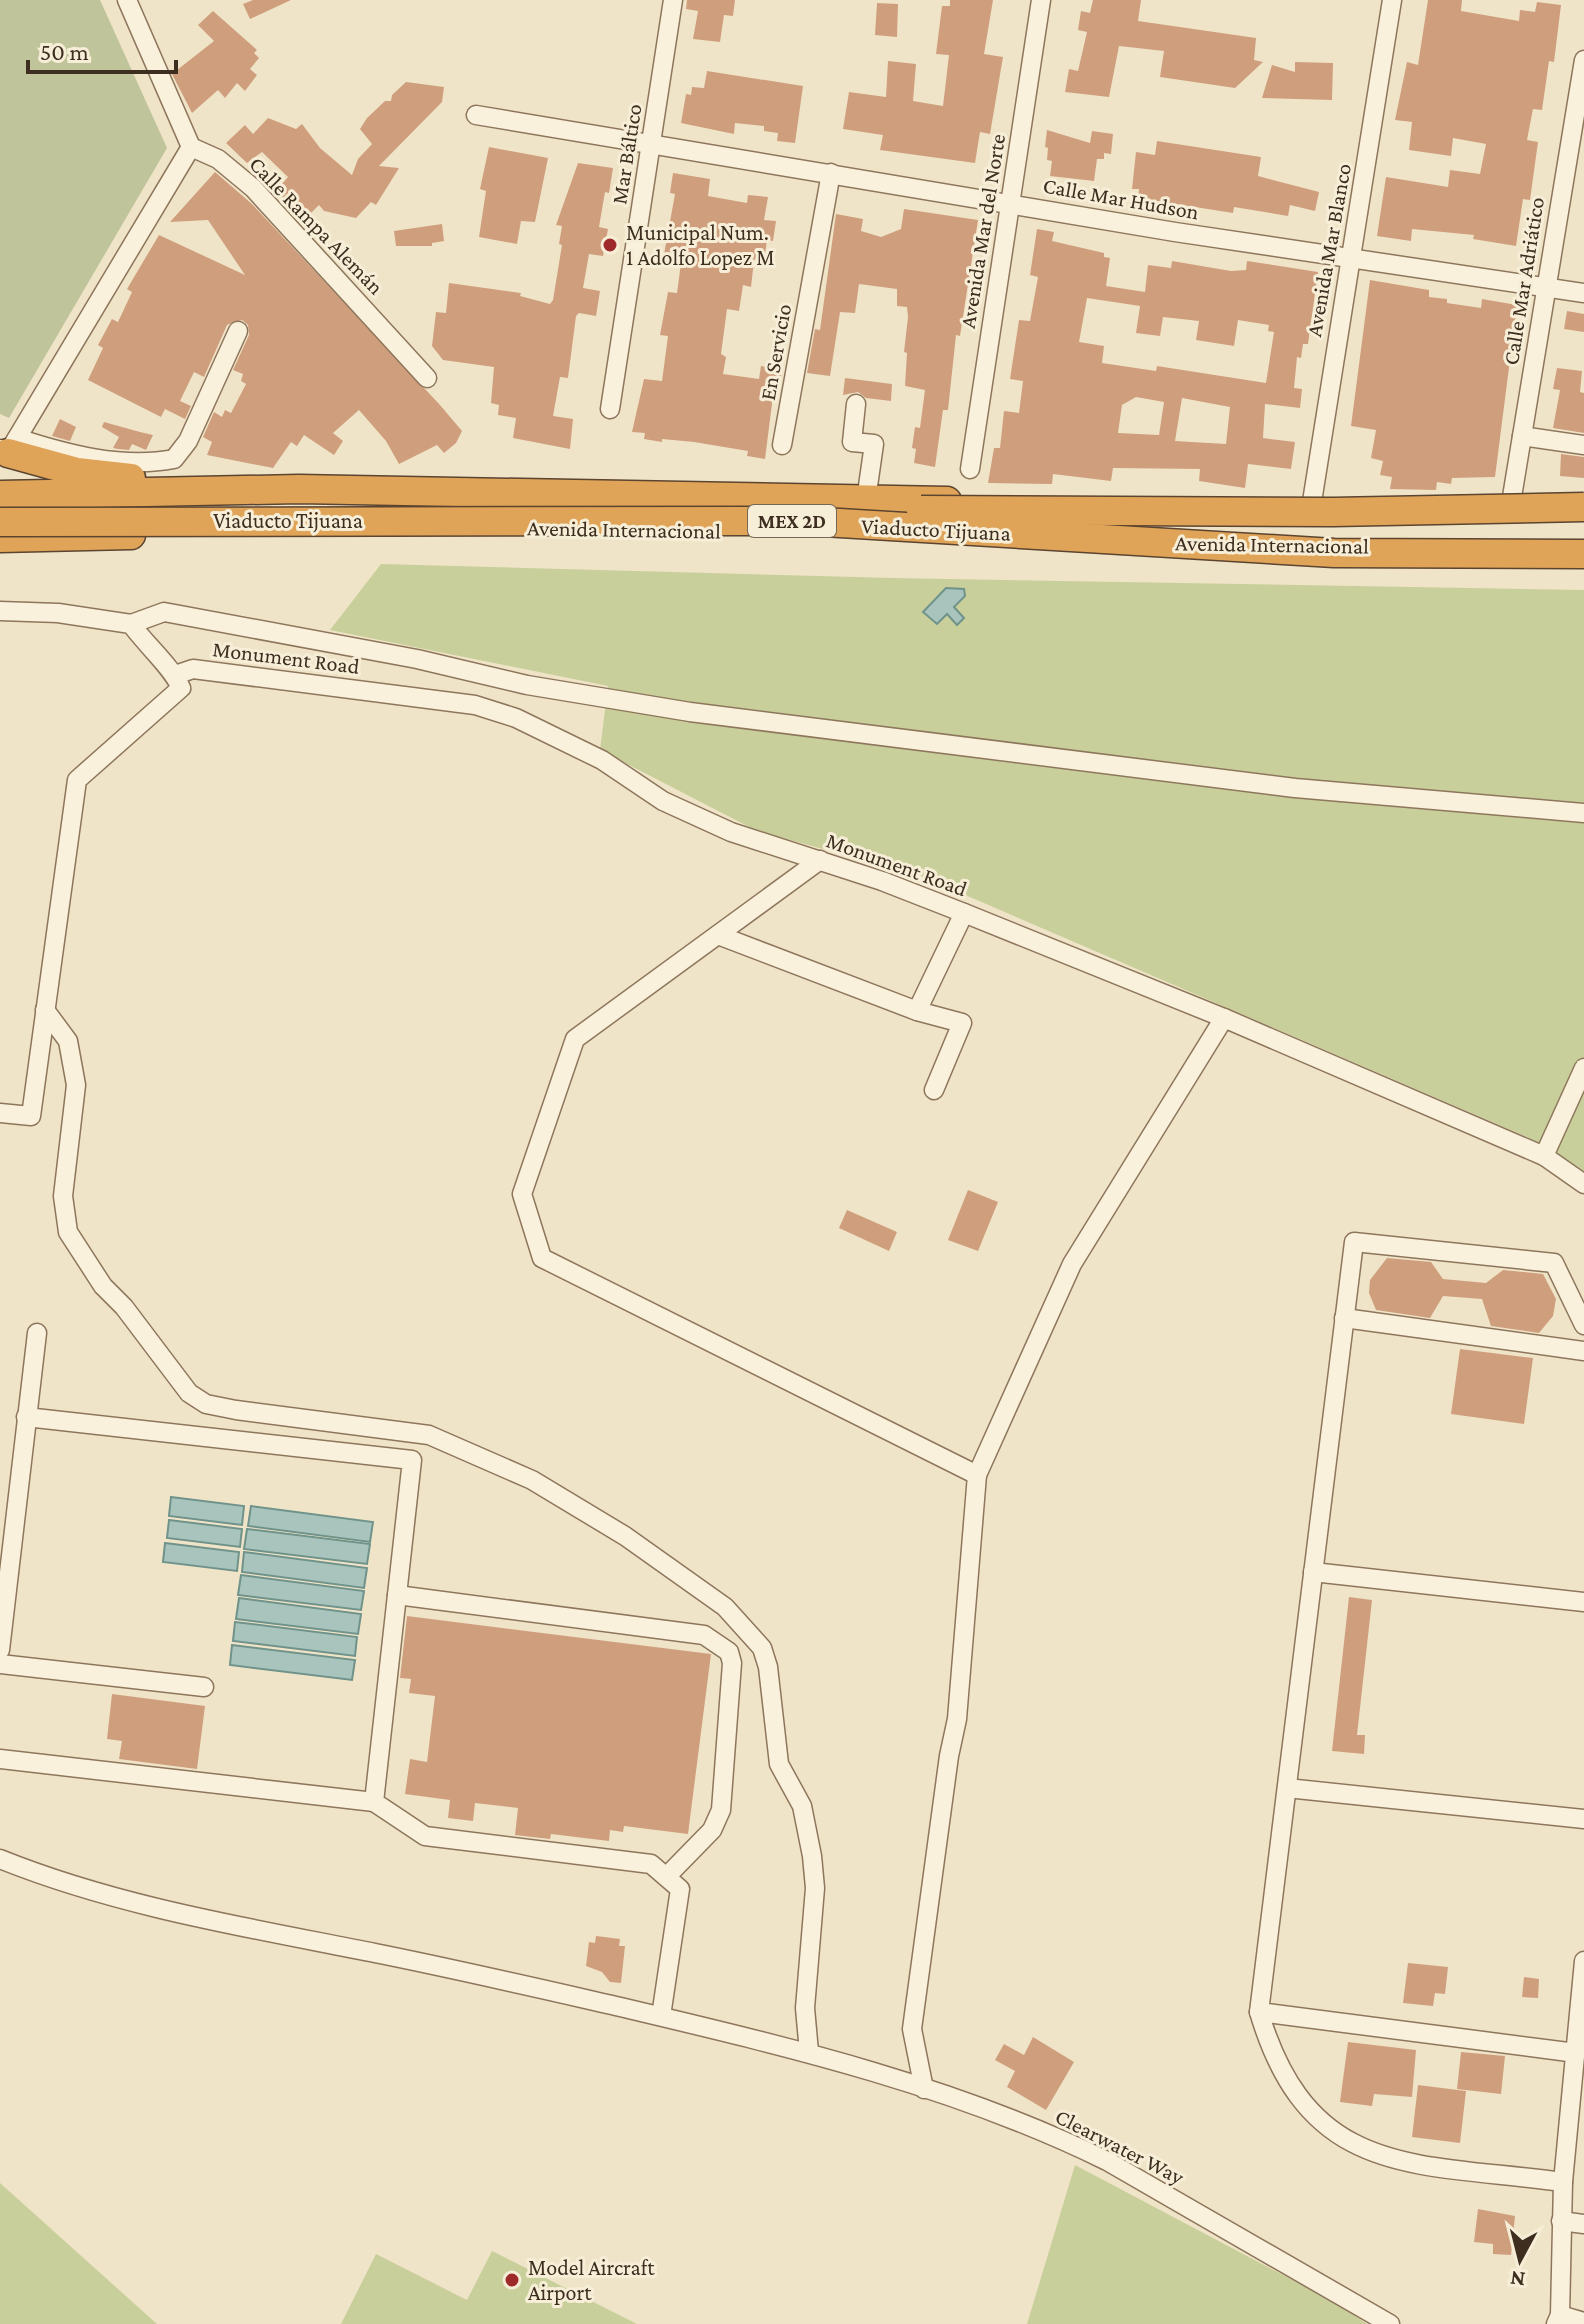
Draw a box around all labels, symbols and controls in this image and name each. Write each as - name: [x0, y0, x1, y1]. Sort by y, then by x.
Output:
- scale bar: [28, 24, 176, 74]
- text: 50 m: [40, 38, 89, 65]
- street label: Mar Báltico: [606, 102, 647, 206]
- street label: Avenida Mar del Norte: [955, 132, 1010, 330]
- street label: Calle Rampa Alemán: [245, 151, 389, 300]
- street label: Avenida Mar Blanco: [1301, 162, 1356, 339]
- street label: Calle Mar Hudson: [1041, 172, 1201, 225]
- street label: Calle Mar Adriático: [1498, 195, 1549, 367]
- place label: Municipal Num. 1 Adolfo Lopez M: [626, 220, 774, 270]
- marker: Municipal Num. 1 Adolfo Lopez M: [601, 236, 619, 254]
- street label: En Servicio: [755, 302, 796, 402]
- road number: MEX 2D: [748, 505, 836, 537]
- street label: Viaducto Tijuana: [213, 508, 363, 533]
- street label: Viaducto Tijuana: [861, 513, 1011, 546]
- street label: Avenida Internacional: [527, 515, 721, 544]
- street label: Avenida Internacional: [1175, 530, 1369, 559]
- street label: Monument Road: [211, 636, 361, 679]
- street label: Monument Road: [823, 827, 971, 902]
- street label: Clearwater Way: [1051, 2103, 1189, 2190]
- north arrow: [1480, 2220, 1560, 2300]
- place label: Model Aircraft Airport: [528, 2255, 655, 2305]
- text: N: [1509, 2266, 1527, 2293]
- marker: Model Aircraft Airport: [503, 2271, 521, 2289]

